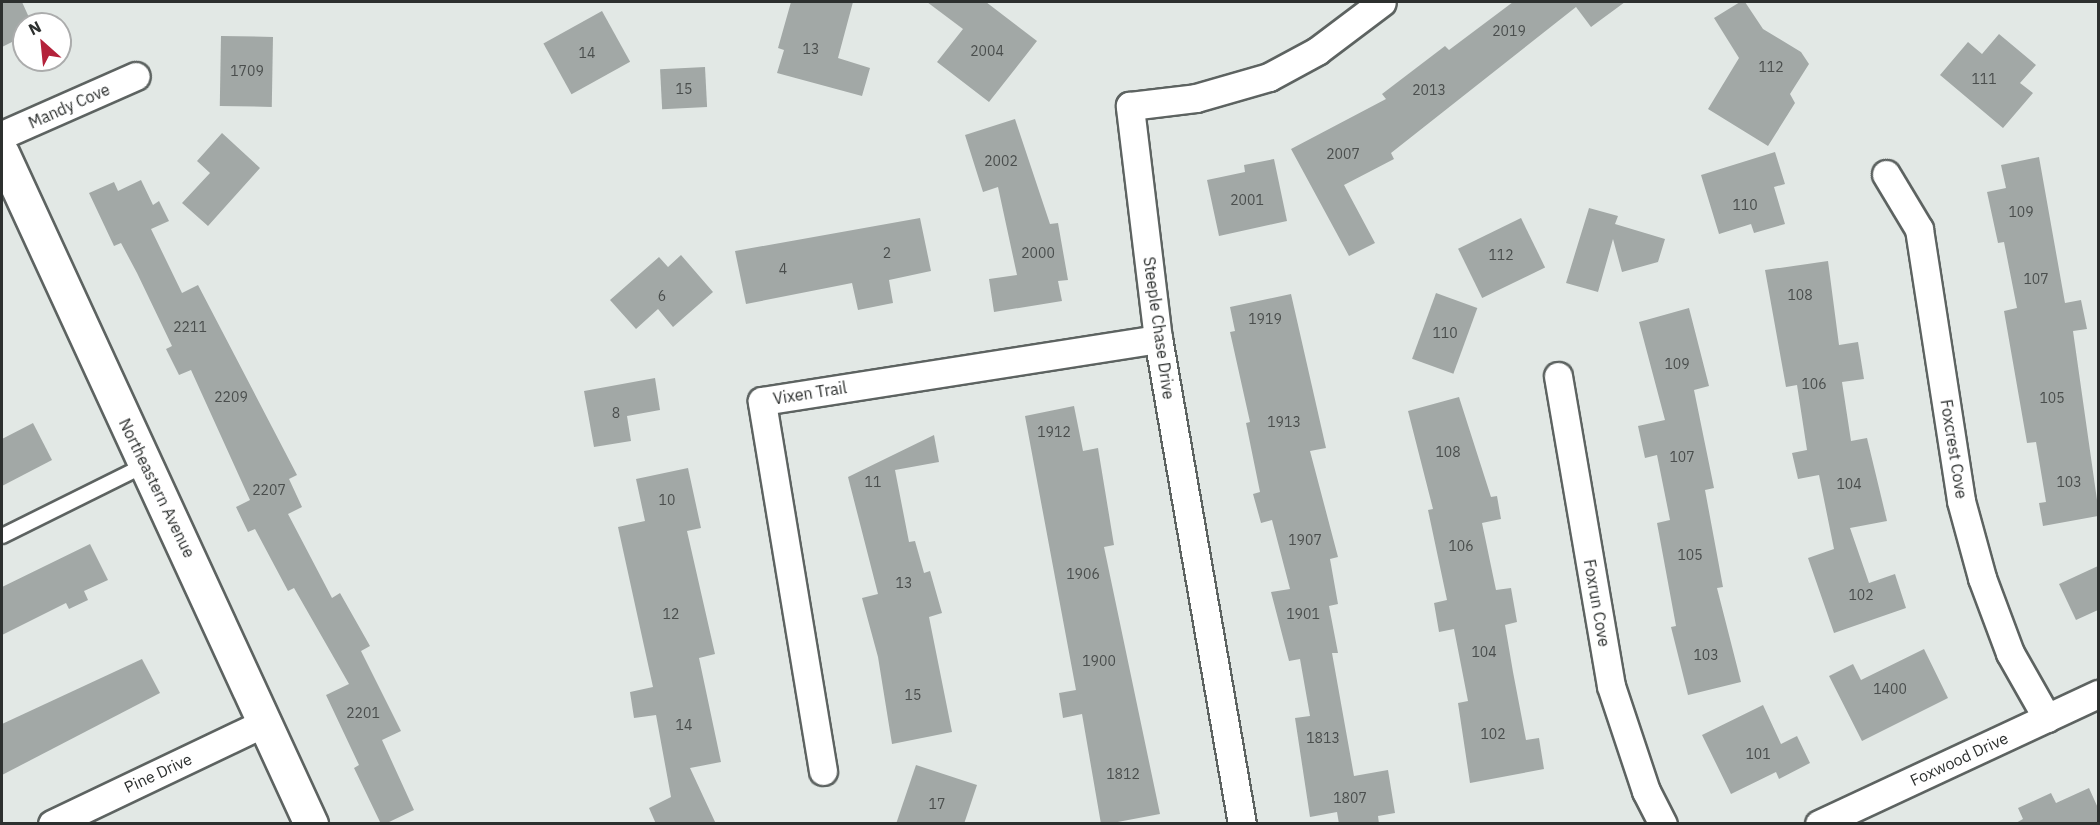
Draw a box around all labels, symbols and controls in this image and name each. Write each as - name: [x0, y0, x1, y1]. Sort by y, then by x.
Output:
- north arrow: [12, 12, 72, 72]
- text: N: [25, 16, 44, 39]
- house number: 2019: [1492, 23, 1526, 39]
- house number: 13: [803, 41, 819, 57]
- house number: 2004: [970, 43, 1004, 59]
- house number: 14: [579, 45, 595, 61]
- house number: 112: [1758, 59, 1784, 75]
- house number: 1709: [230, 63, 264, 79]
- house number: 111: [1971, 71, 1997, 87]
- street label: Mandy Cove: [25, 80, 113, 132]
- house number: 15: [676, 81, 692, 97]
- house number: 2013: [1412, 82, 1446, 98]
- house number: 2007: [1326, 146, 1360, 162]
- house number: 2002: [984, 153, 1018, 169]
- house number: 2001: [1230, 192, 1264, 208]
- house number: 110: [1732, 197, 1758, 213]
- house number: 109: [2008, 204, 2034, 220]
- house number: 2: [883, 245, 891, 261]
- house number: 2000: [1021, 245, 1055, 261]
- house number: 112: [1488, 247, 1514, 263]
- street label: Steeple Chase Drive: [1139, 256, 1179, 400]
- house number: 4: [779, 261, 787, 277]
- house number: 107: [2023, 271, 2049, 287]
- house number: 108: [1787, 287, 1813, 303]
- house number: 6: [658, 288, 666, 304]
- house number: 1919: [1248, 311, 1282, 327]
- house number: 2211: [173, 319, 207, 335]
- house number: 110: [1432, 325, 1458, 341]
- house number: 109: [1664, 356, 1690, 372]
- house number: 106: [1801, 376, 1827, 392]
- street label: Vixen Trail: [772, 378, 848, 408]
- house number: 2209: [214, 389, 248, 405]
- house number: 105: [2039, 390, 2065, 406]
- street label: Foxcrest Cove: [1937, 398, 1971, 500]
- house number: 8: [612, 405, 620, 421]
- house number: 1913: [1267, 414, 1301, 430]
- street label: Northeastern Avenue: [115, 415, 199, 561]
- house number: 1912: [1037, 424, 1071, 440]
- house number: 108: [1435, 444, 1461, 460]
- house number: 107: [1669, 449, 1695, 465]
- house number: 11: [865, 474, 881, 490]
- house number: 103: [2056, 474, 2082, 490]
- house number: 104: [1836, 476, 1862, 492]
- house number: 2207: [252, 482, 286, 498]
- house number: 10: [659, 492, 675, 508]
- house number: 1907: [1288, 532, 1322, 548]
- house number: 106: [1448, 538, 1474, 554]
- house number: 105: [1677, 547, 1703, 563]
- street label: Foxrun Cove: [1580, 558, 1614, 648]
- house number: 1906: [1066, 566, 1100, 582]
- house number: 13: [896, 575, 912, 591]
- house number: 102: [1848, 587, 1874, 603]
- house number: 12: [663, 606, 679, 622]
- house number: 1901: [1286, 606, 1320, 622]
- house number: 104: [1471, 644, 1497, 660]
- house number: 103: [1693, 647, 1719, 663]
- house number: 1900: [1082, 653, 1116, 669]
- house number: 1400: [1873, 681, 1907, 697]
- house number: 15: [905, 687, 921, 703]
- house number: 2201: [346, 705, 380, 721]
- house number: 14: [676, 717, 692, 733]
- house number: 102: [1480, 726, 1506, 742]
- street label: Foxwood Drive: [1907, 728, 2011, 790]
- house number: 1813: [1306, 730, 1340, 746]
- house number: 101: [1745, 746, 1771, 762]
- street label: Pine Drive: [121, 749, 195, 797]
- house number: 1812: [1106, 766, 1140, 782]
- house number: 1807: [1333, 790, 1367, 806]
- house number: 17: [929, 796, 945, 812]

